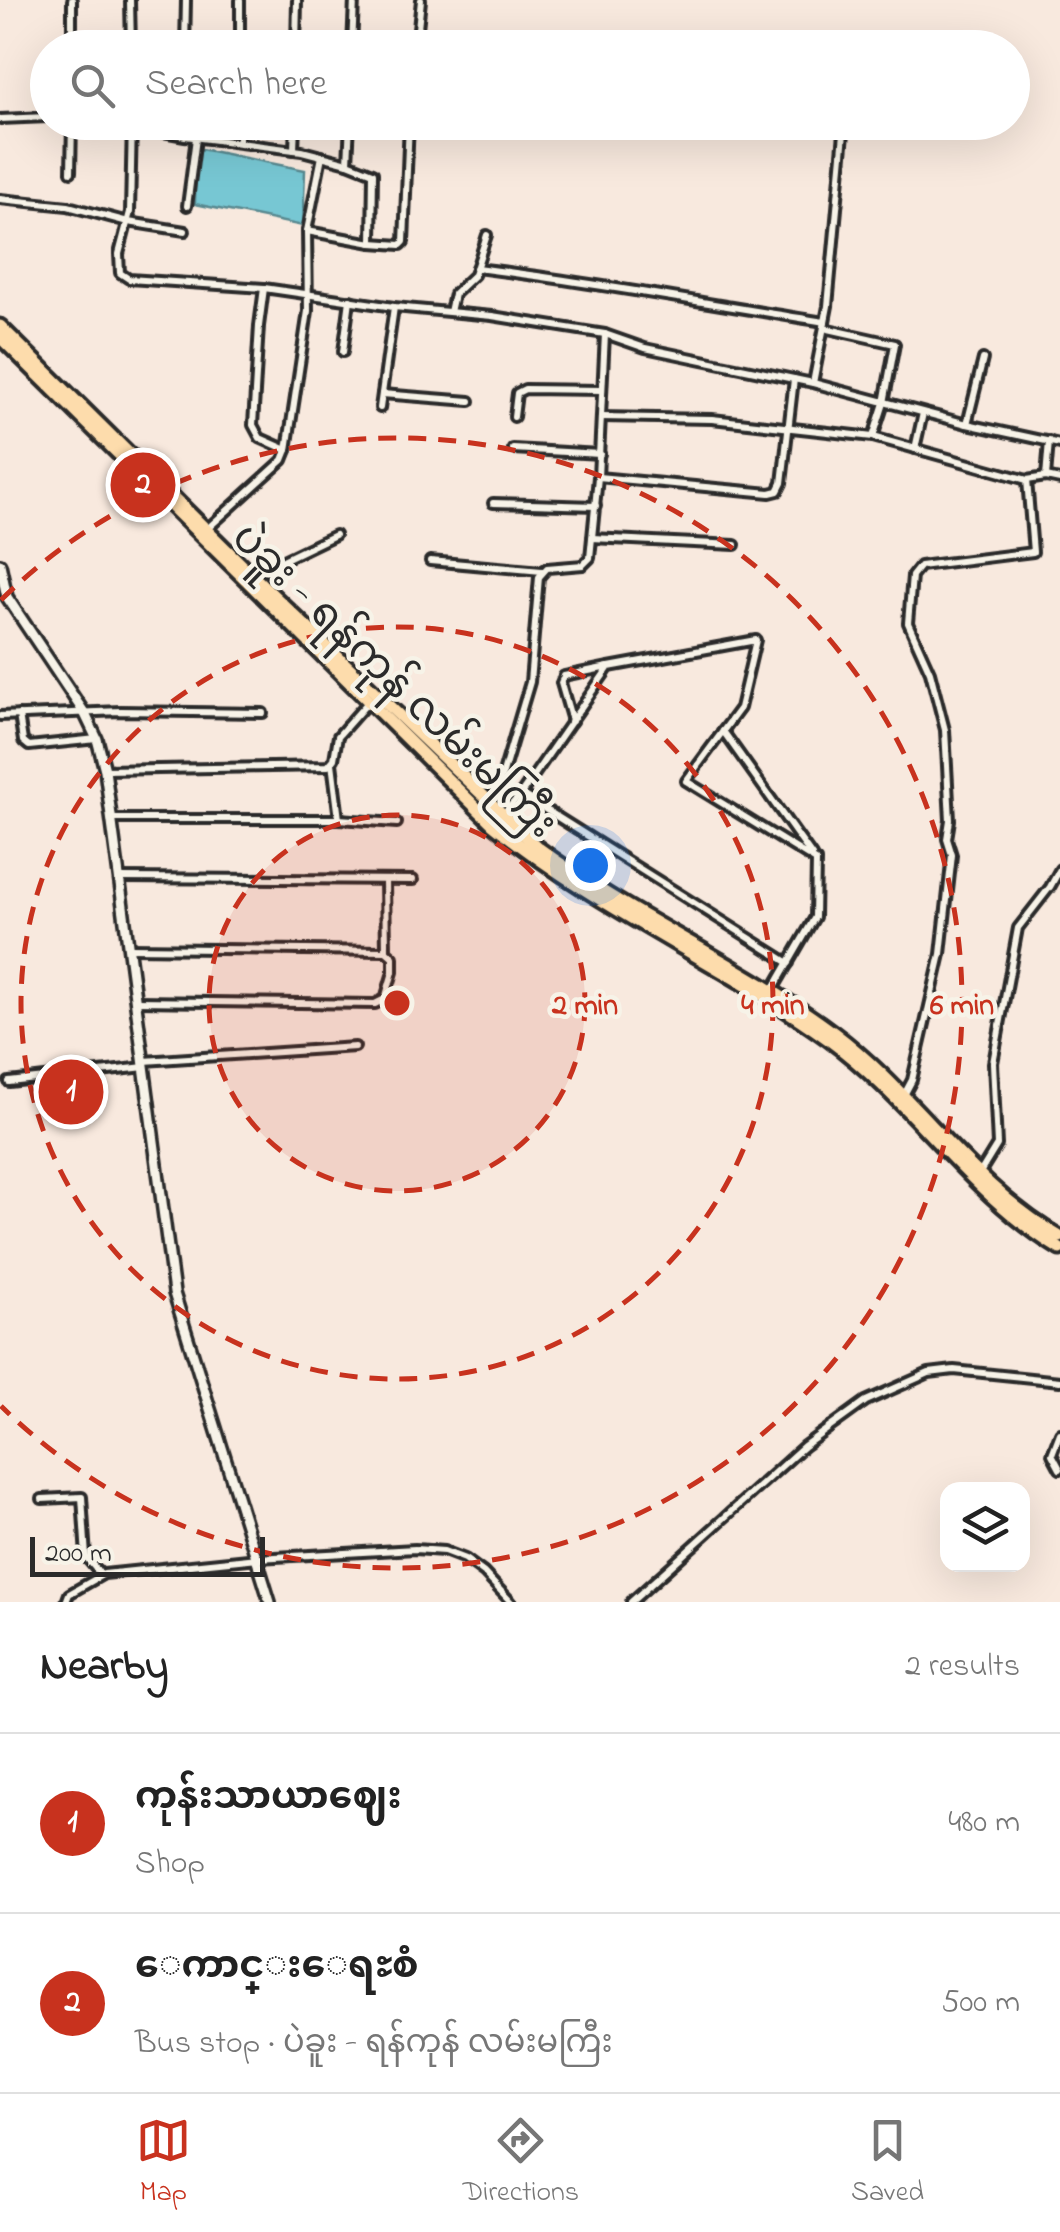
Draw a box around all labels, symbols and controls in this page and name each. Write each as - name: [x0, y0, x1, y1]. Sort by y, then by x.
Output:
- search box: [30, 30, 1030, 140]
- text: Search here: [145, 57, 327, 113]
- icon: search: [65, 58, 120, 113]
- pin: 2: [110, 448, 176, 522]
- street label: ပဲခူး - ရန်ကုန် လမ်းမကြီး: [216, 509, 570, 854]
- your location: [565, 840, 616, 891]
- centre of rings: [379, 985, 415, 1021]
- text: 2 min: [551, 985, 618, 1029]
- text: 4 min: [741, 985, 805, 1029]
- text: 6 min: [930, 985, 994, 1029]
- pin: 1: [38, 1054, 104, 1130]
- map controls: [940, 1482, 1030, 1572]
- button: layers: [940, 1482, 1030, 1572]
- scale bar: [30, 1532, 265, 1576]
- text: 200 m: [45, 1534, 112, 1575]
- text: Nearby: [40, 1637, 168, 1698]
- text: 2 results: [905, 1644, 1020, 1691]
- text: ကုန်းသာယာဈေး: [135, 1771, 402, 1827]
- text: 1: [67, 1800, 78, 1847]
- text: 480 m: [948, 1800, 1020, 1847]
- text: Shop: [135, 1841, 205, 1888]
- text: ေကာင္းေရႊစံ: [135, 1940, 418, 1996]
- text: 2: [65, 1980, 80, 2027]
- text: 500 m: [941, 1980, 1020, 2027]
- text: Bus stop · ပဲခူး - ရန်ကုန် လမ်းမကြီး: [135, 2021, 613, 2068]
- tab: Map: [136, 2113, 191, 2214]
- tab: Directions: [463, 2113, 579, 2214]
- tab: Saved: [851, 2113, 924, 2214]

